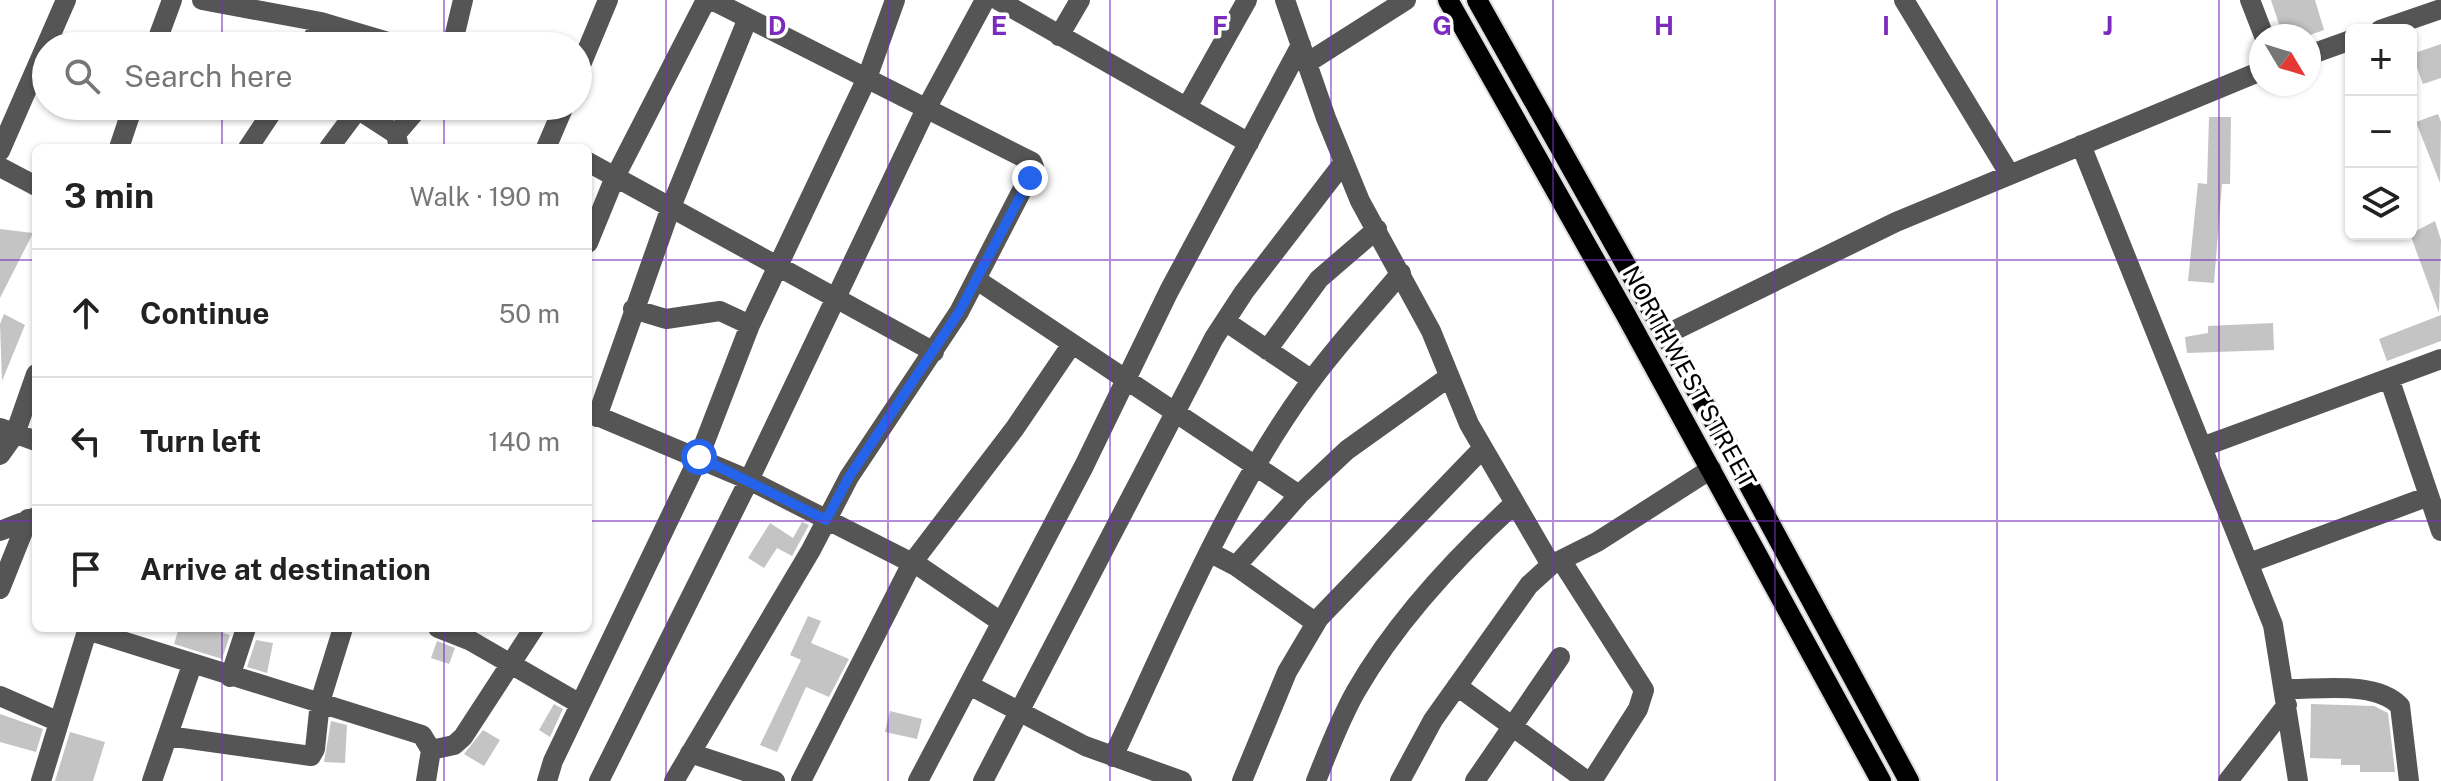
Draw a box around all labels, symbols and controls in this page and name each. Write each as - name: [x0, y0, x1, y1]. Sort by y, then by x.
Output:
- text: D: [768, 10, 786, 41]
- text: E: [991, 10, 1007, 41]
- text: F: [1212, 10, 1228, 41]
- text: G: [1432, 10, 1452, 41]
- text: H: [1654, 10, 1674, 41]
- text: I: [1882, 10, 1890, 41]
- text: J: [2103, 10, 2113, 41]
- north arrow: [2249, 24, 2321, 96]
- map controls: [2345, 24, 2417, 240]
- button: +: [2345, 24, 2417, 96]
- search box: [32, 32, 592, 120]
- icon: search: [60, 54, 104, 98]
- text: Search here: [124, 58, 292, 94]
- button: −: [2345, 96, 2417, 168]
- route end: [1012, 160, 1048, 196]
- button: layers: [2345, 168, 2417, 240]
- text: 3 min: [64, 176, 154, 216]
- text: Walk · 190 m: [410, 181, 560, 212]
- street label: NORTHWEST STREET: [1617, 261, 1762, 492]
- icon: ahead: [64, 291, 108, 335]
- text: Continue: [140, 295, 270, 331]
- text: 50 m: [499, 298, 560, 329]
- icon: left: [64, 419, 108, 463]
- text: Turn left: [140, 423, 261, 459]
- text: 140 m: [488, 426, 560, 457]
- route start: [681, 439, 717, 475]
- icon: arrive: [64, 547, 108, 591]
- text: Arrive at destination: [140, 551, 431, 587]

